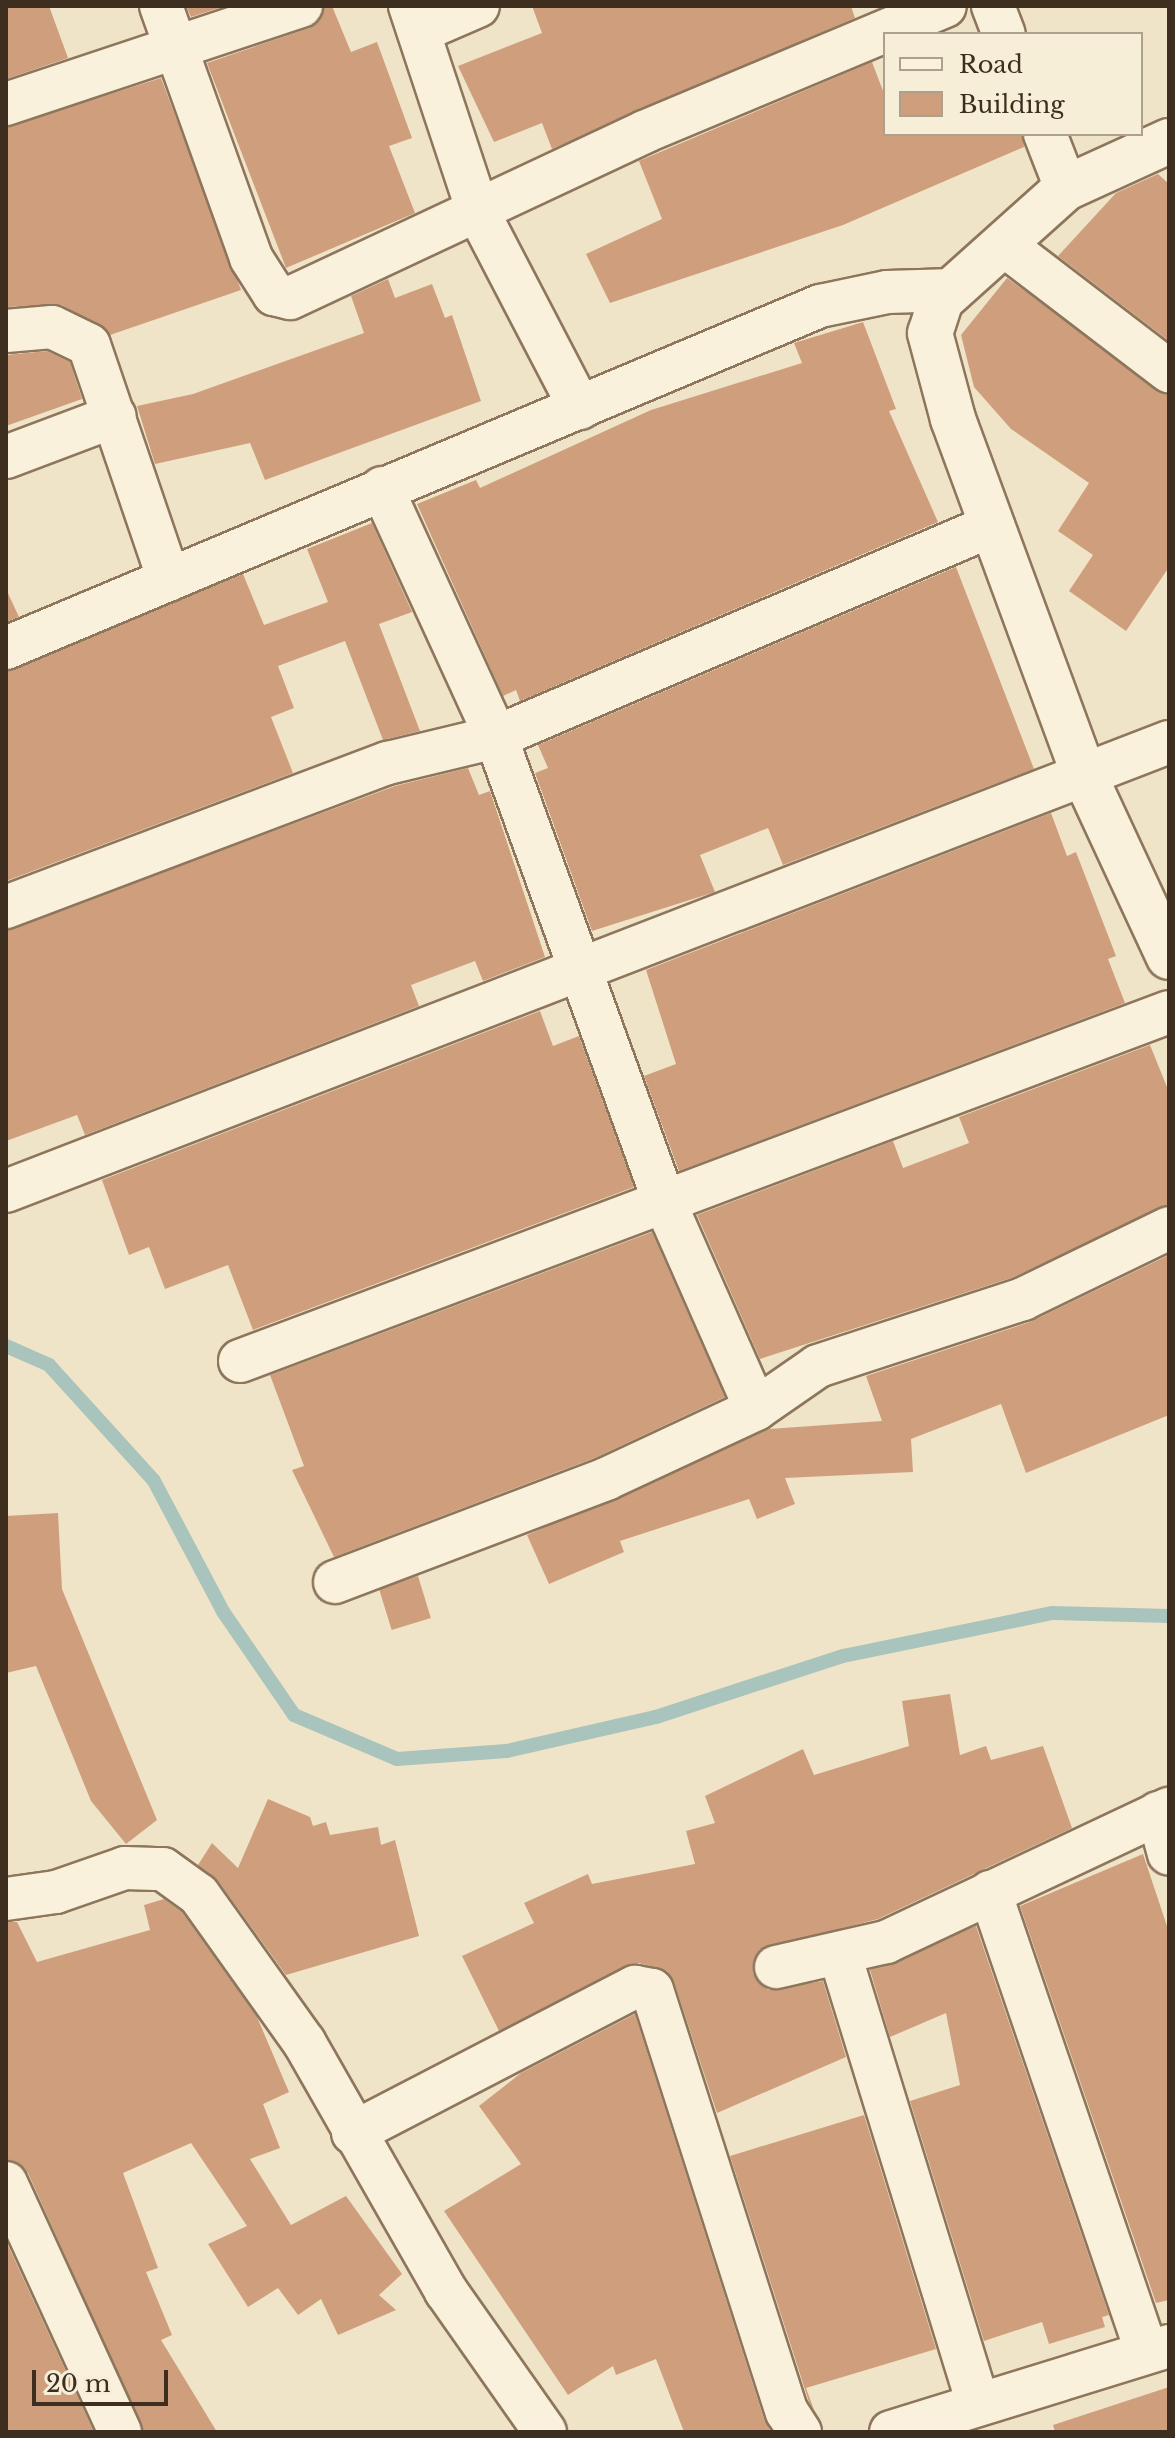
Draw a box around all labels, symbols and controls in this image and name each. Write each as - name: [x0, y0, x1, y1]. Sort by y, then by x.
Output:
- legend: [883, 32, 1143, 136]
- text: Road: [959, 50, 1023, 79]
- text: Building: [959, 90, 1065, 119]
- scale bar: [36, 2354, 172, 2404]
- text: 20 m: [46, 2369, 111, 2398]

